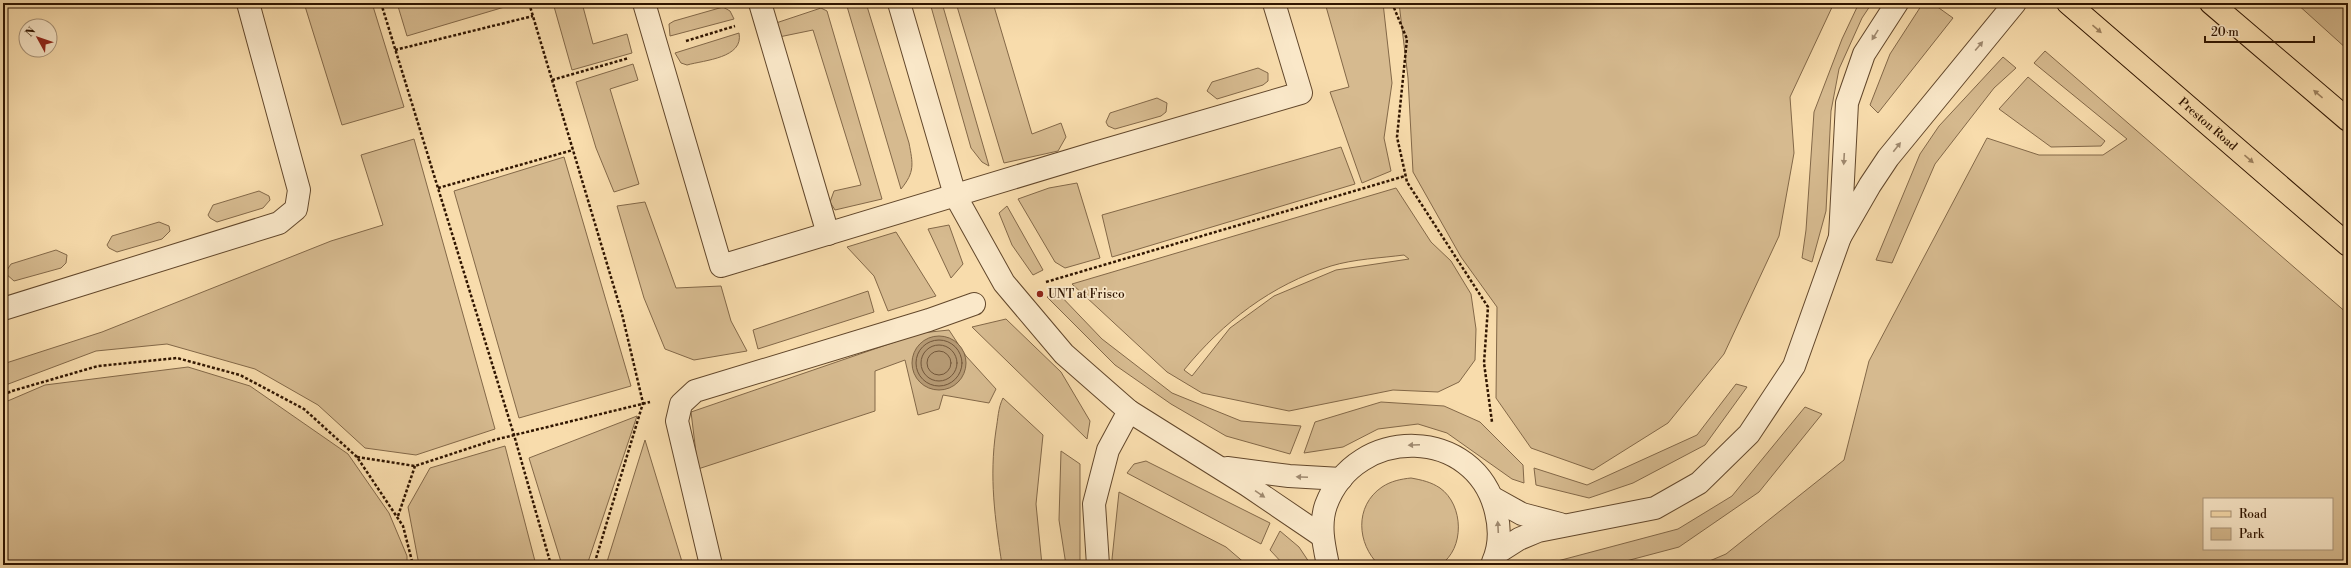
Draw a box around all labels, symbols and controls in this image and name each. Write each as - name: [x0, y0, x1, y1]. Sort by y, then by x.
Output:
- north arrow: [18, 18, 58, 58]
- scale bar: [2205, 18, 2314, 44]
- text: N: [23, 24, 39, 40]
- one-way arrow: [2092, 25, 2102, 34]
- text: 20 m: [2211, 25, 2239, 40]
- one-way arrow: [1872, 29, 1879, 41]
- one-way arrow: [1975, 41, 1984, 51]
- one-way arrow: [2313, 90, 2324, 99]
- street label: Preston Road: [2175, 95, 2240, 154]
- one-way arrow: [1893, 141, 1902, 152]
- one-way arrow: [1841, 153, 1847, 166]
- one-way arrow: [2243, 155, 2254, 164]
- place label: UNT at Frisco: [1048, 287, 1125, 302]
- marker: UNT at Frisco: [1035, 289, 1045, 299]
- one-way arrow: [1408, 442, 1420, 449]
- one-way arrow: [1295, 474, 1308, 480]
- one-way arrow: [1254, 490, 1265, 497]
- legend: [2203, 498, 2333, 550]
- text: Road: [2239, 507, 2267, 522]
- one-way arrow: [1495, 520, 1501, 533]
- text: Park: [2239, 527, 2265, 542]

